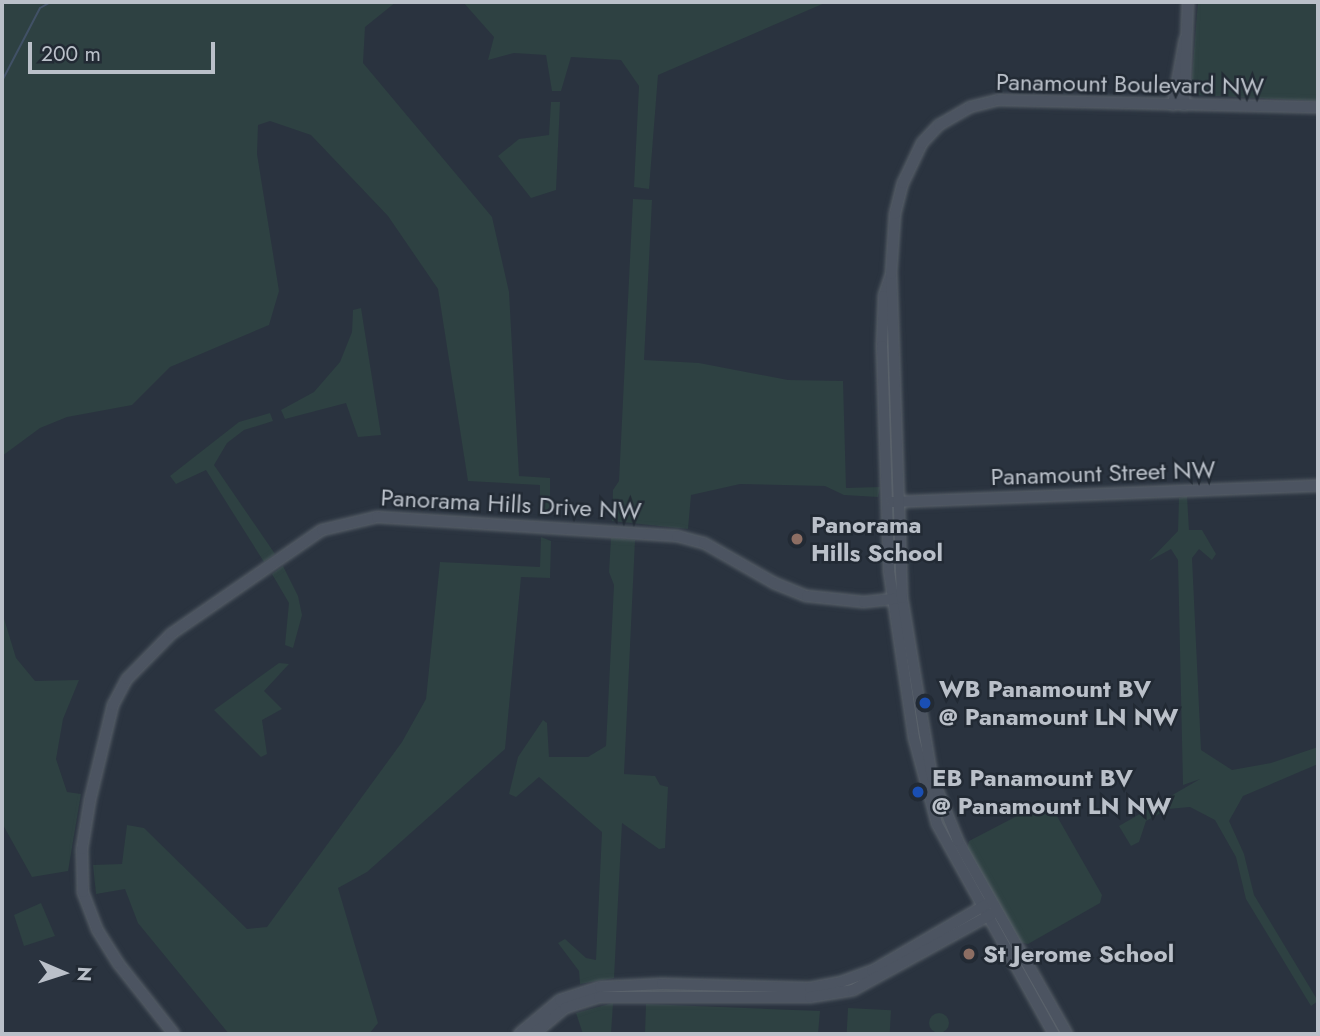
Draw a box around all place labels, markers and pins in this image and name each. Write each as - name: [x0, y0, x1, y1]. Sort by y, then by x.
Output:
- place label: Panorama Hills School: [811, 511, 943, 567]
- marker: Panorama Hills School: [789, 531, 805, 547]
- place label: WB Panamount BV @ Panamount LN NW: [939, 675, 1178, 731]
- marker: WB Panamount BV @ Panamount LN NW: [917, 695, 933, 711]
- place label: EB Panamount BV @ Panamount LN NW: [932, 764, 1171, 820]
- marker: EB Panamount BV @ Panamount LN NW: [910, 784, 926, 800]
- place label: St Jerome School: [983, 940, 1174, 968]
- marker: St Jerome School: [961, 946, 977, 962]

